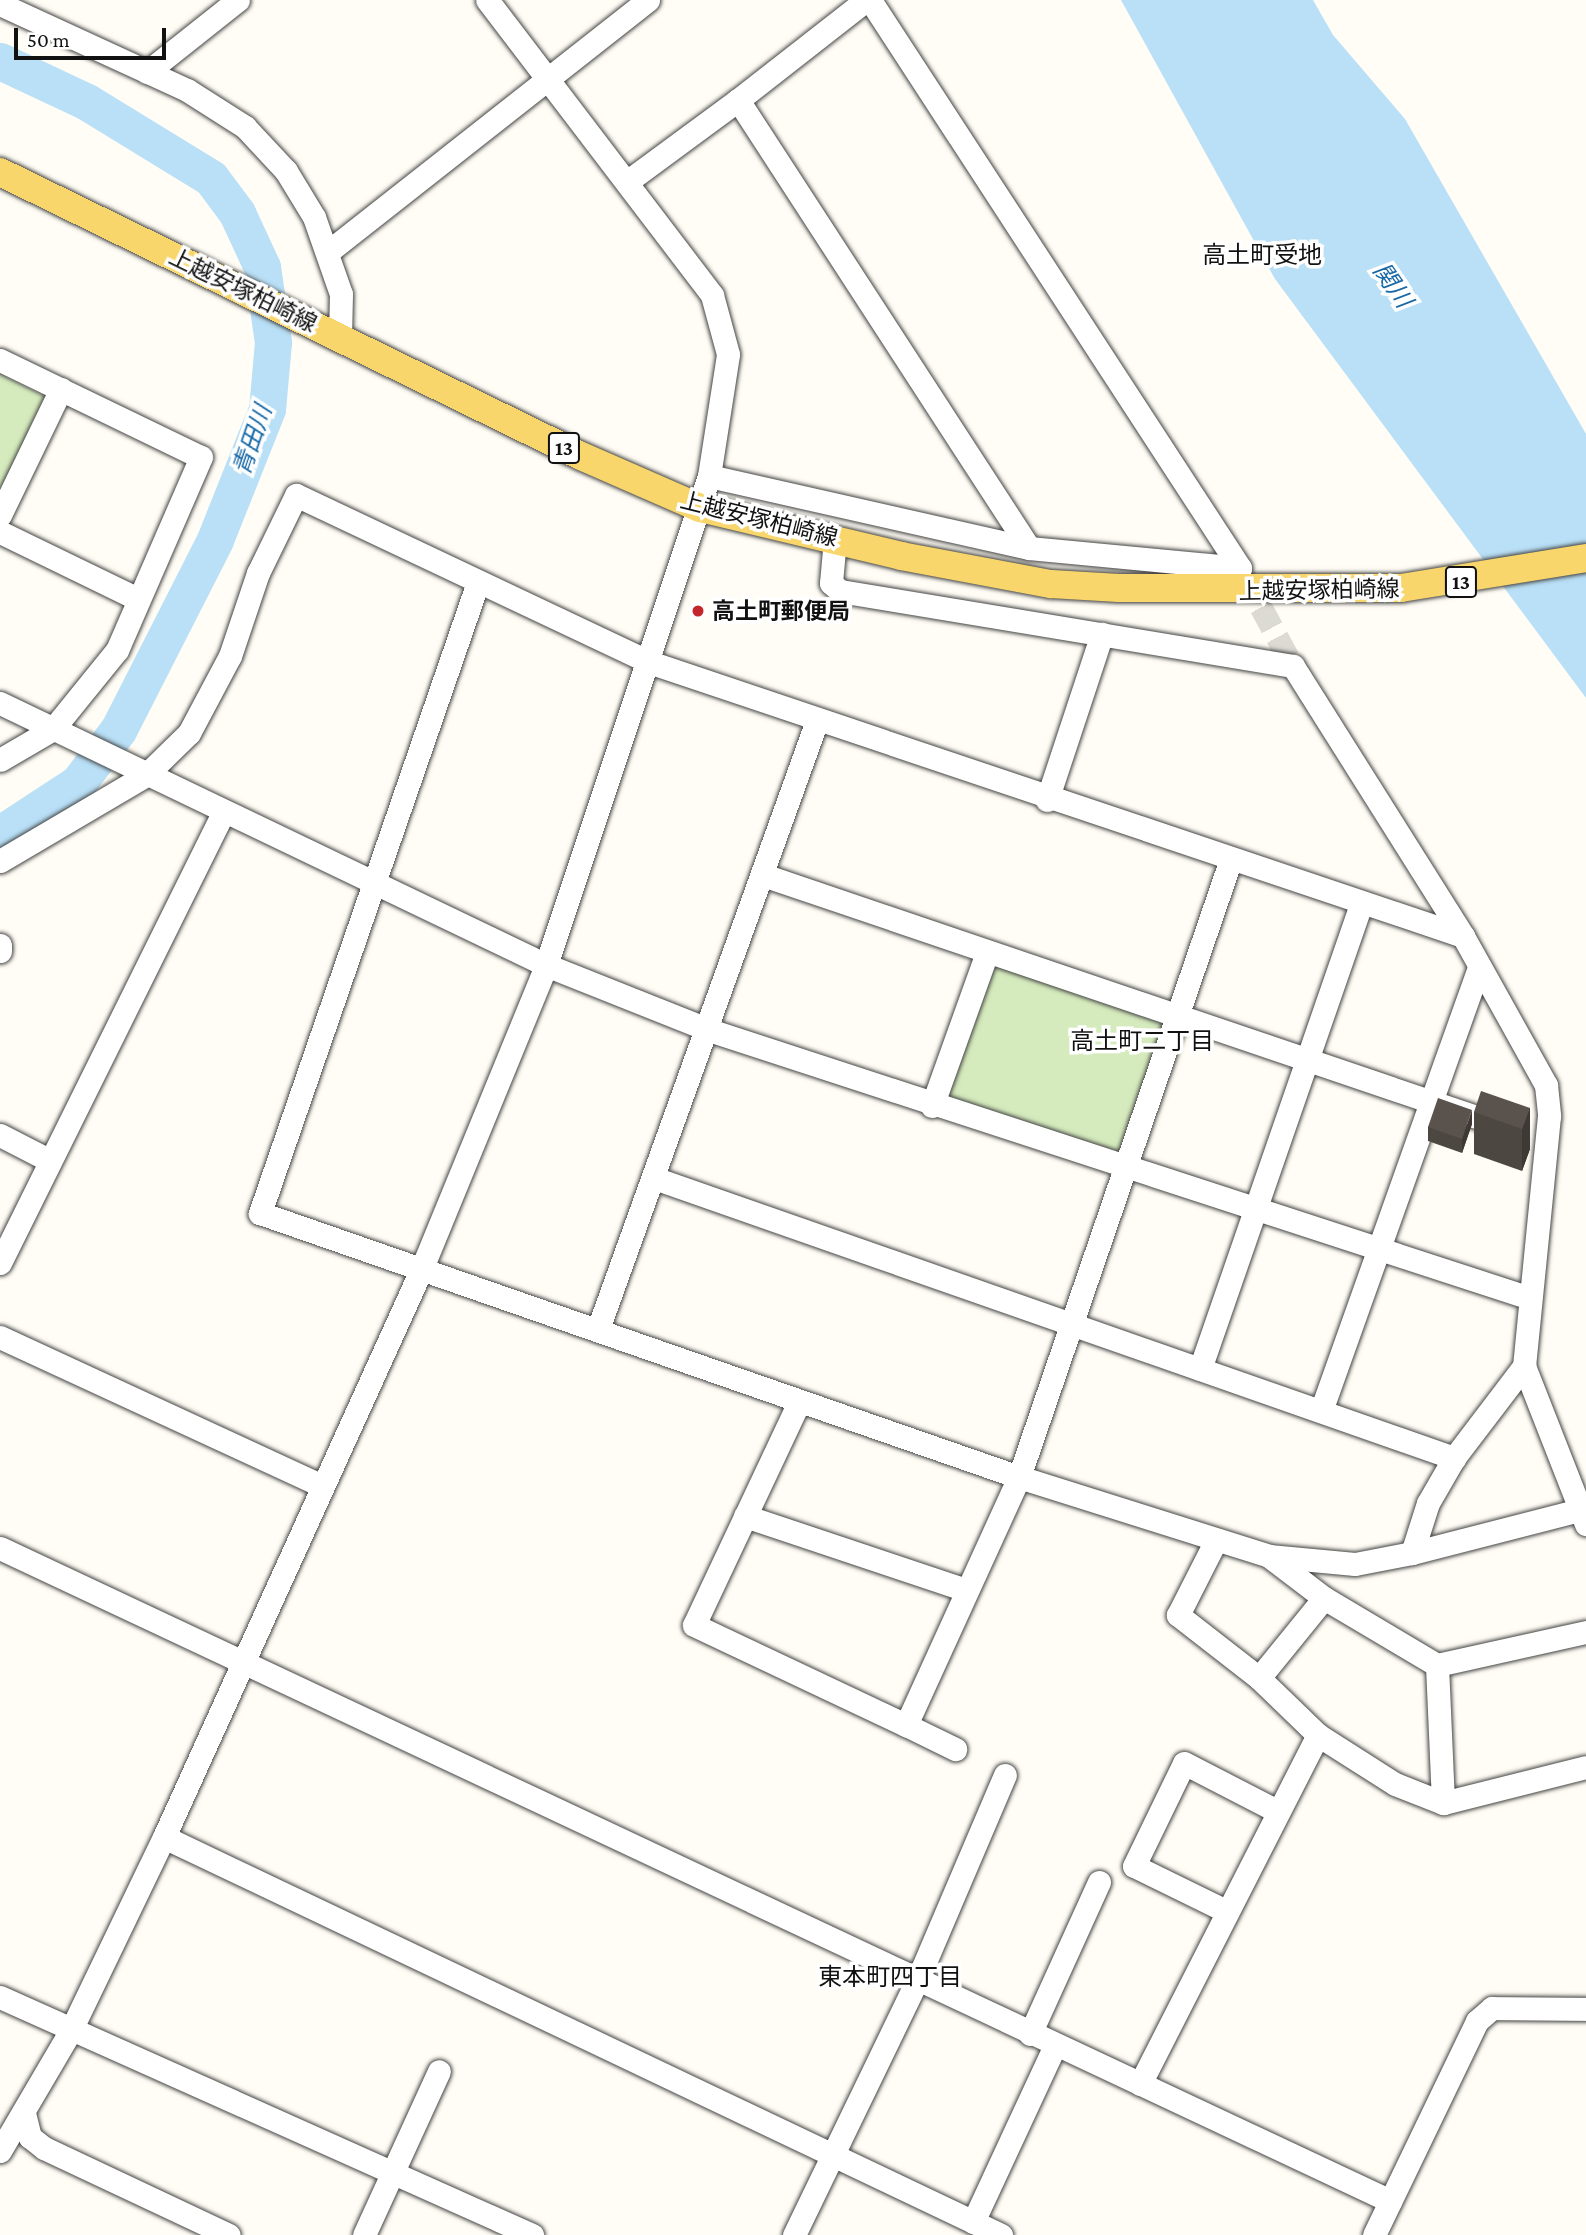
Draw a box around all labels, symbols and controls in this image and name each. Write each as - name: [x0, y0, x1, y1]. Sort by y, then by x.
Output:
- scale bar: [18, 14, 170, 58]
- text: 50 m: [27, 28, 70, 52]
- district label: 高土町受地: [1202, 241, 1322, 269]
- street label: 上越安塚柏崎線: [165, 242, 321, 338]
- water label: 関川: [1367, 257, 1419, 313]
- water label: 青田川: [227, 401, 277, 479]
- road number: 13: [546, 430, 582, 466]
- street label: 上越安塚柏崎線: [678, 486, 840, 552]
- road number: 13: [1444, 564, 1478, 600]
- street label: 上越安塚柏崎線: [1238, 575, 1400, 605]
- place label: 高土町郵便局: [712, 597, 850, 625]
- marker: 高土町郵便局: [690, 603, 706, 619]
- district label: 高土町二丁目: [1070, 1027, 1214, 1055]
- district label: 東本町四丁目: [818, 1963, 962, 1991]

